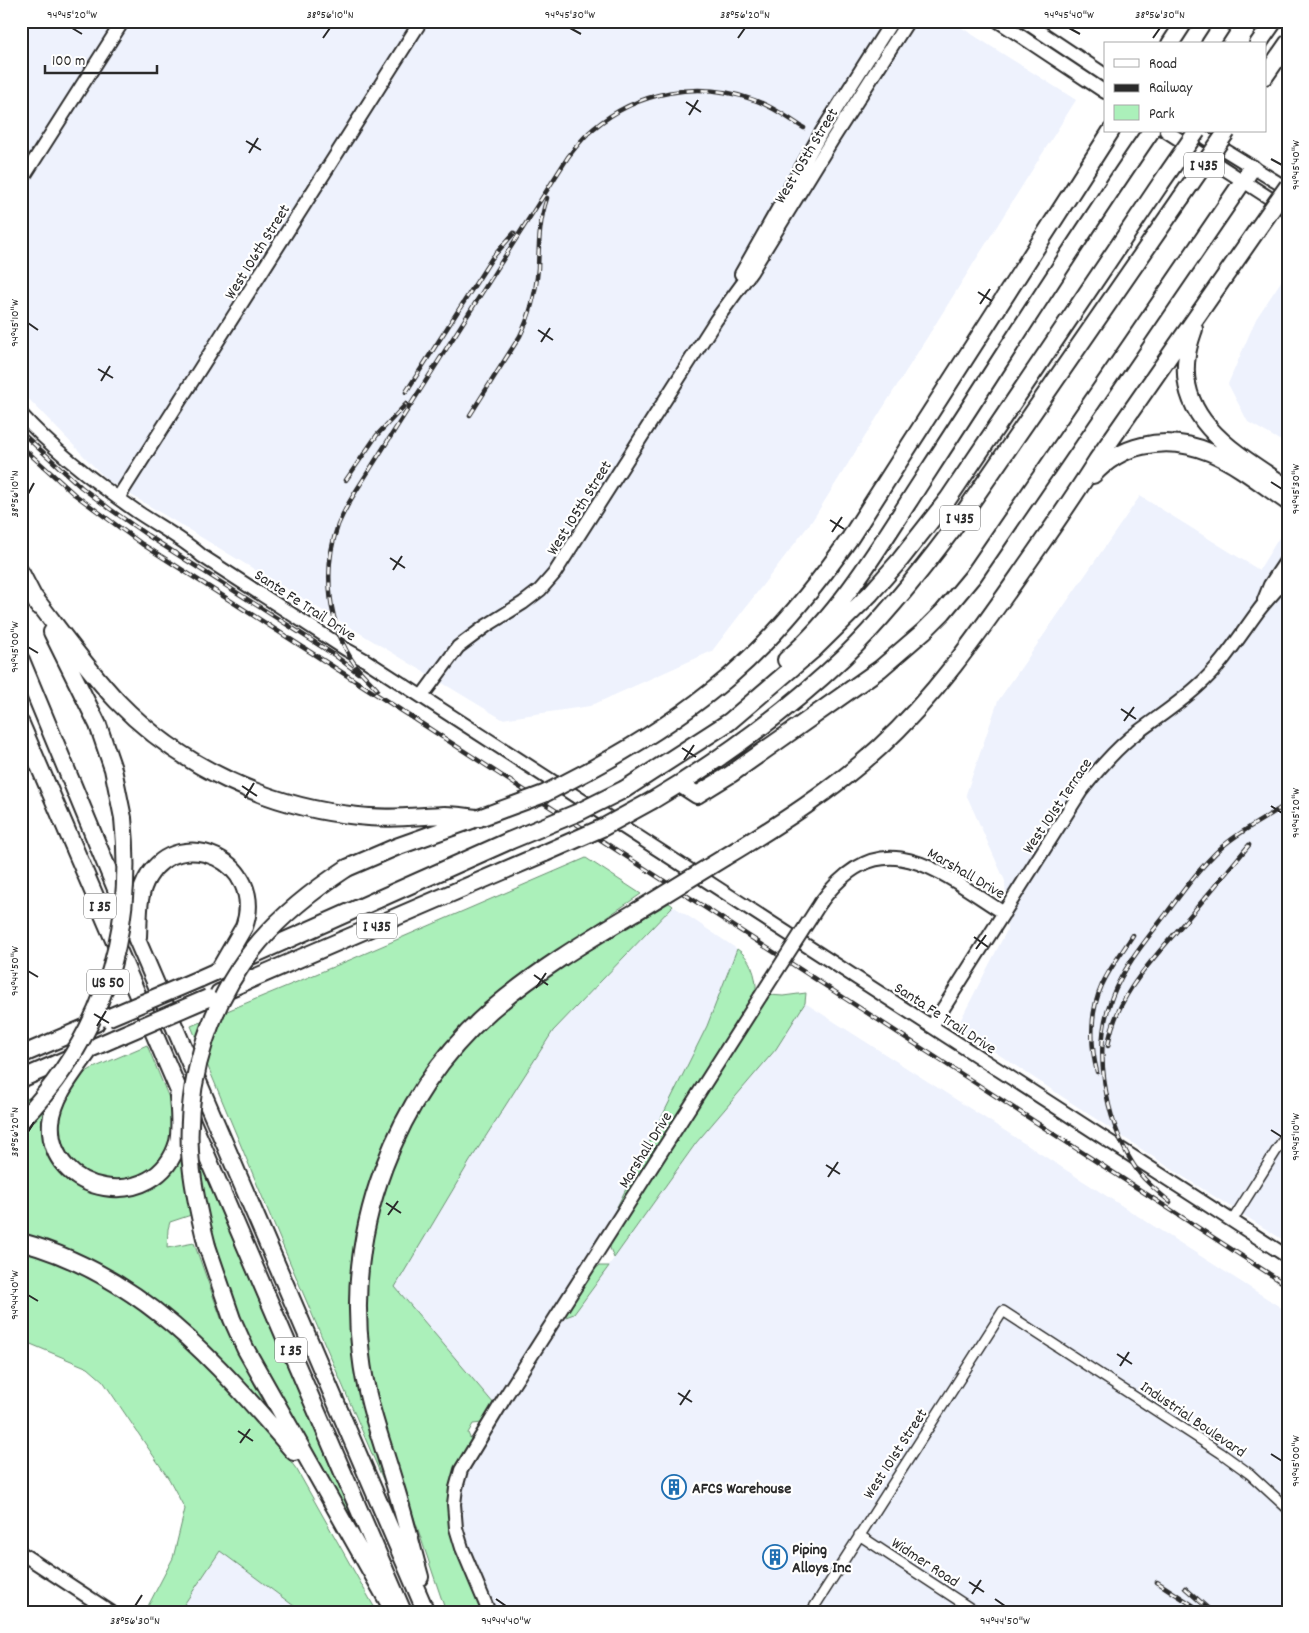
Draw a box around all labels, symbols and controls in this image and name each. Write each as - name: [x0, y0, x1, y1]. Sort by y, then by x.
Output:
- text: 94°45'20"W: [47, 7, 97, 24]
- text: 38°56'10"N: [306, 7, 354, 24]
- text: 94°45'30"W: [545, 7, 595, 24]
- text: 38°56'20"N: [720, 7, 770, 24]
- text: 94°45'40"W: [1044, 7, 1094, 24]
- text: 38°56'30"N: [1135, 7, 1185, 24]
- scale bar: [45, 42, 158, 74]
- legend: [1104, 42, 1266, 132]
- text: 100 m: [52, 51, 85, 73]
- text: Road: [1149, 54, 1177, 76]
- text: Railway: [1149, 78, 1193, 100]
- street label: West 105th Street: [769, 104, 845, 208]
- text: Park: [1149, 104, 1175, 126]
- text: 94°45'40"W: [1288, 140, 1305, 190]
- road number: I 435: [1184, 152, 1224, 178]
- street label: West 106th Street: [220, 200, 297, 304]
- text: 94°45'10"W: [7, 299, 24, 347]
- street label: West 105th Street: [542, 456, 619, 560]
- text: 94°45'30"W: [1288, 464, 1305, 514]
- text: 38°56'10"N: [7, 470, 24, 518]
- road number: I 435: [940, 506, 980, 530]
- street label: Sante Fe Trail Drive: [249, 564, 360, 648]
- text: 94°45'00"W: [7, 621, 24, 673]
- street label: West 101st Terrace: [1018, 754, 1099, 859]
- text: 94°45'20"W: [1288, 788, 1305, 838]
- street label: Marshall Drive: [923, 843, 1009, 906]
- road number: I 35: [84, 894, 116, 918]
- road number: I 435: [357, 914, 397, 938]
- text: 94°44'50"W: [7, 946, 24, 996]
- road number: US 50: [87, 970, 129, 994]
- street label: Santa Fe Trail Drive: [889, 977, 1000, 1061]
- text: 38°56'20"N: [7, 1107, 24, 1157]
- street label: Marshall Drive: [613, 1108, 679, 1193]
- text: 94°45'10"W: [1288, 1113, 1305, 1161]
- text: 94°44'40"W: [7, 1270, 24, 1320]
- road number: I 35: [275, 1338, 307, 1362]
- street label: Industrial Boulevard: [1135, 1376, 1250, 1464]
- street label: West 101st Street: [858, 1405, 934, 1504]
- text: 94°45'00"W: [1288, 1435, 1305, 1487]
- building icon: AFCS Warehouse: [661, 1474, 687, 1500]
- place label: AFCS Warehouse: [692, 1478, 791, 1501]
- street label: Widmer Road: [886, 1532, 963, 1594]
- place label: Piping Alloys Inc: [792, 1539, 852, 1580]
- building icon: Piping Alloys Inc: [762, 1544, 788, 1570]
- text: 38°56'30"N: [110, 1613, 160, 1630]
- text: 94°44'40"W: [481, 1613, 531, 1630]
- text: 94°44'50"W: [980, 1613, 1030, 1630]

